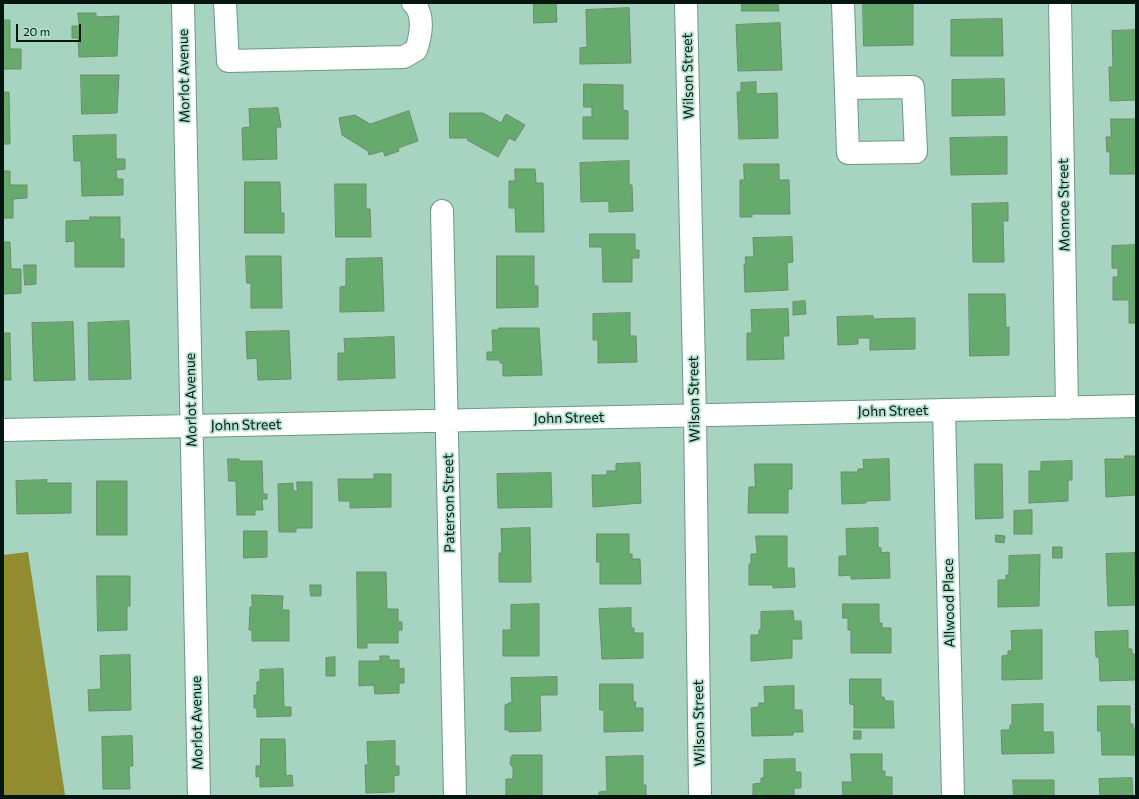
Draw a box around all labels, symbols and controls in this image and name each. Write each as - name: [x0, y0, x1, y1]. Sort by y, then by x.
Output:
- scale bar: [18, 16, 83, 42]
- text: 20 m: [23, 24, 50, 38]
- street label: Morlot Avenue: [175, 29, 193, 123]
- street label: Wilson Street: [679, 33, 697, 119]
- street label: Monroe Street: [1055, 158, 1073, 252]
- street label: Morlot Avenue: [182, 353, 200, 447]
- street label: Wilson Street: [685, 356, 703, 442]
- street label: John Street: [857, 402, 929, 420]
- street label: John Street: [533, 409, 605, 427]
- street label: John Street: [210, 416, 282, 434]
- street label: Paterson Street: [440, 453, 458, 553]
- street label: Allwood Place: [940, 558, 958, 648]
- street label: Morlot Avenue: [188, 676, 206, 770]
- street label: Wilson Street: [690, 680, 708, 766]

